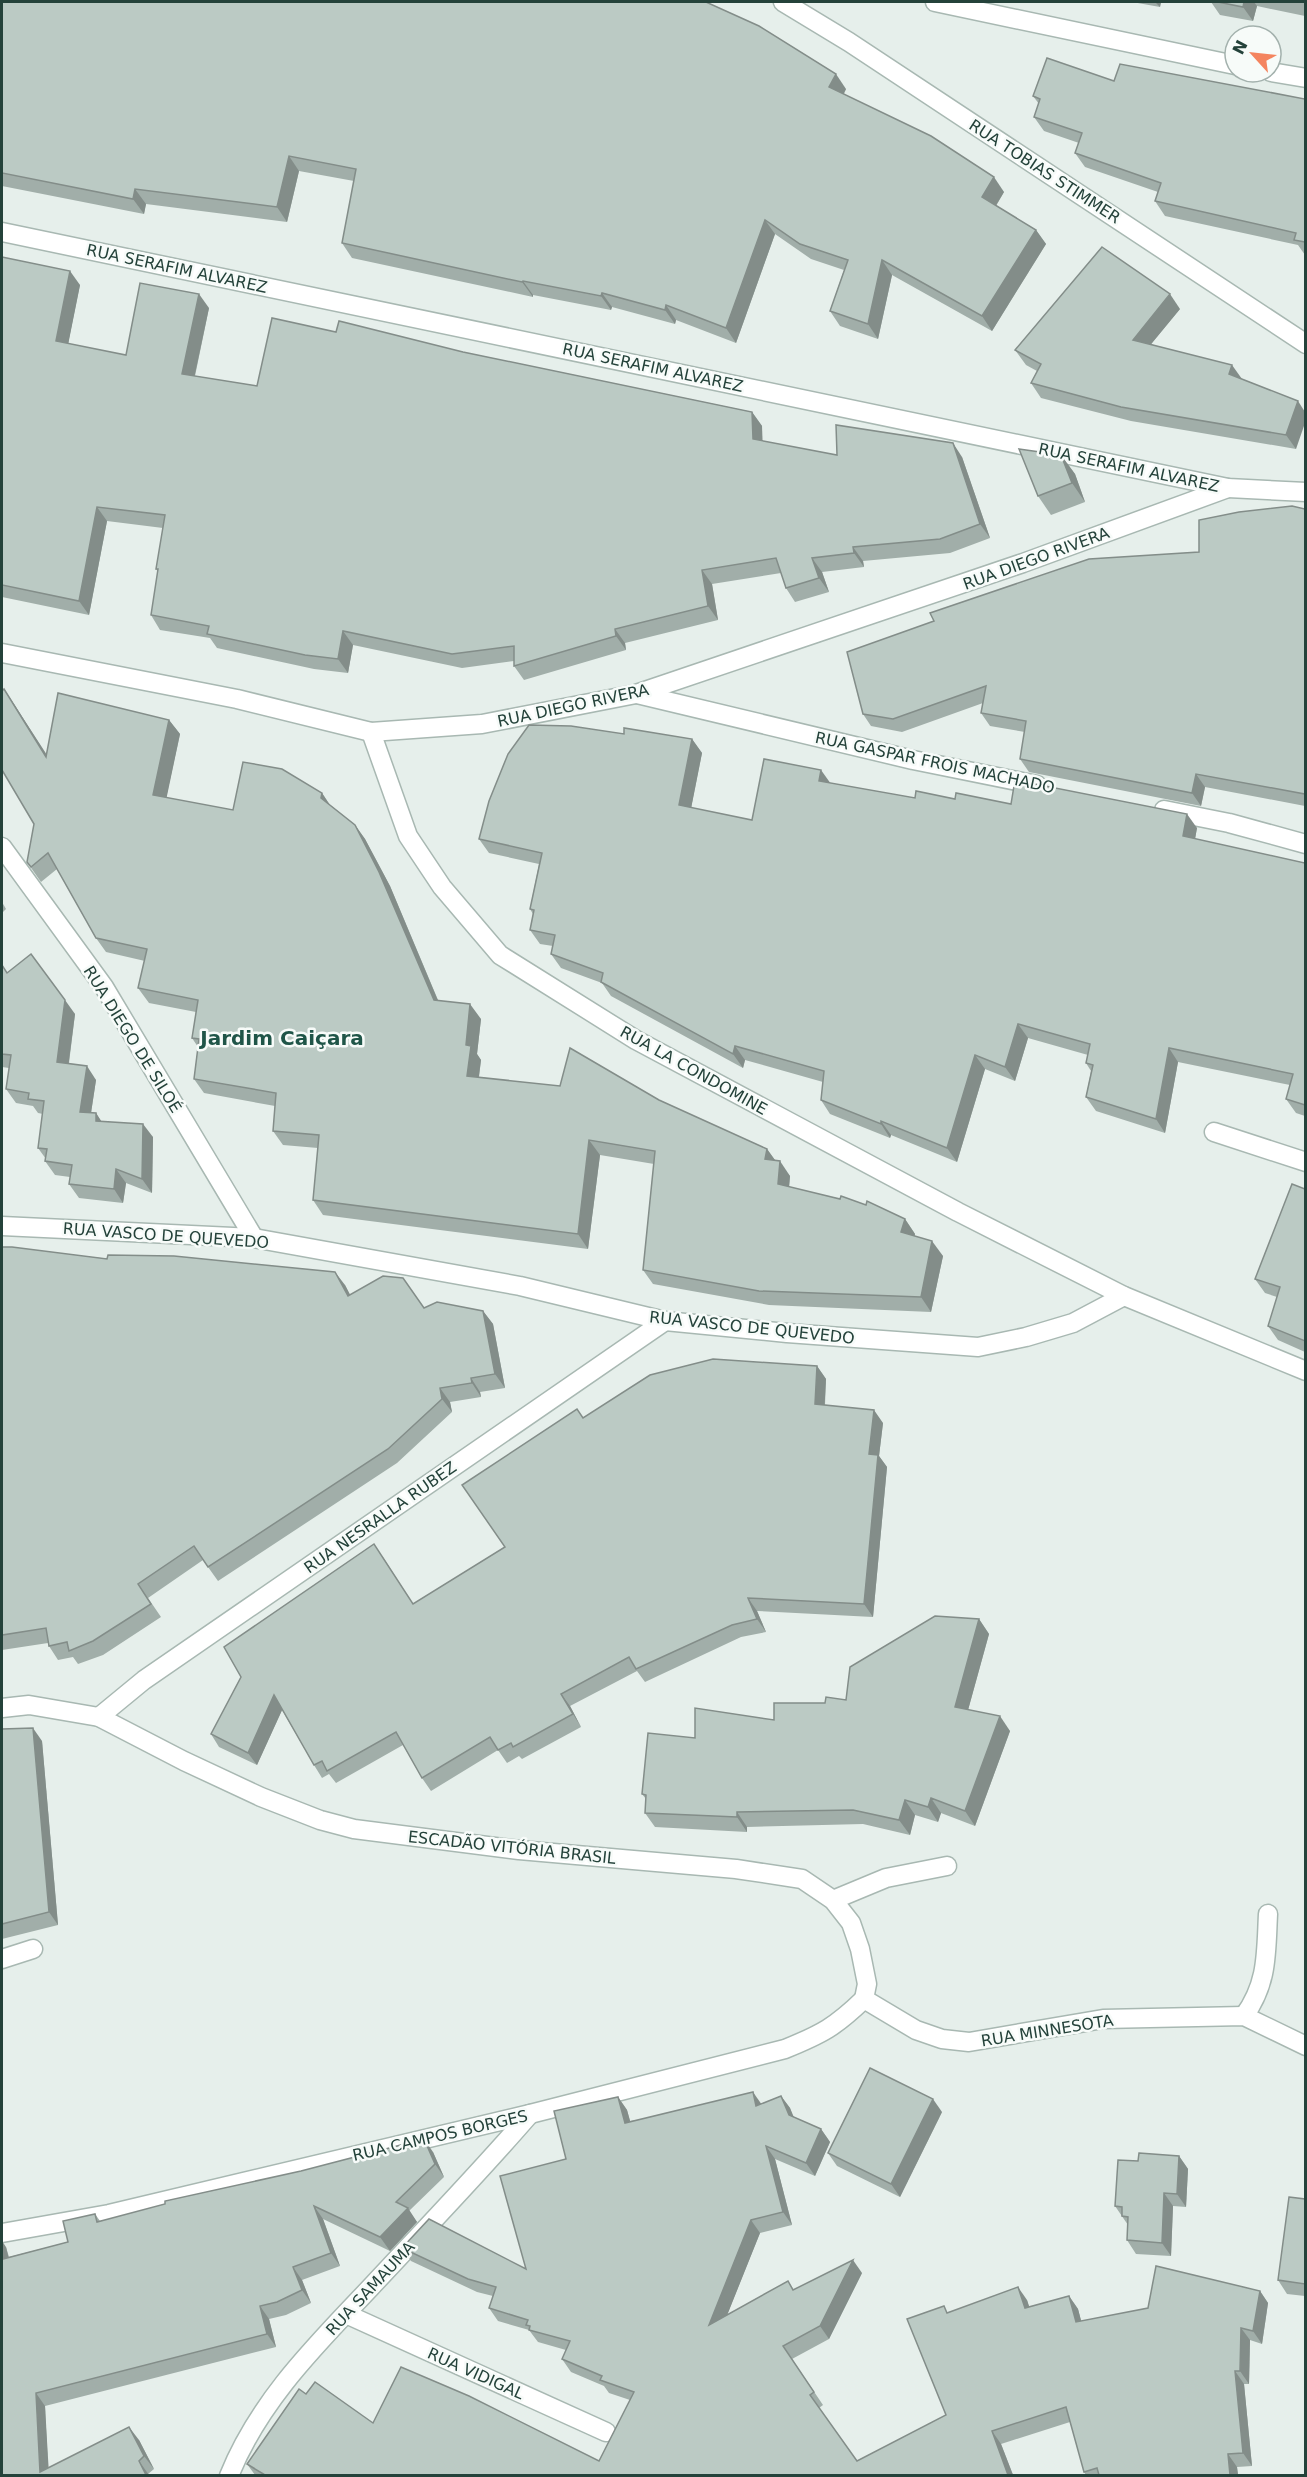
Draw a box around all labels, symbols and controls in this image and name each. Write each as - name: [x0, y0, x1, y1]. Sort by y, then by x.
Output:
- north arrow: [1223, 24, 1283, 84]
- text: N: [1229, 37, 1252, 58]
- street label: RUA TOBIAS STIMMER: [966, 115, 1124, 227]
- street label: RUA SERAFIM ALVAREZ: [85, 240, 269, 297]
- street label: RUA SERAFIM ALVAREZ: [561, 339, 745, 396]
- street label: RUA SERAFIM ALVAREZ: [1037, 439, 1221, 496]
- street label: RUA DIEGO RIVERA: [960, 523, 1112, 594]
- street label: RUA DIEGO RIVERA: [496, 680, 651, 731]
- street label: RUA GASPAR FROIS MACHADO: [813, 728, 1056, 797]
- street label: RUA DIEGO DE SILOÉ: [80, 962, 186, 1116]
- street label: RUA LA CONDOMINE: [617, 1022, 771, 1119]
- district label: Jardim Caiçara: [198, 1026, 364, 1050]
- street label: RUA VASCO DE QUEVEDO: [62, 1219, 270, 1252]
- street label: RUA VASCO DE QUEVEDO: [648, 1307, 856, 1348]
- street label: RUA NESRALLA RUBEZ: [300, 1458, 460, 1577]
- street label: ESCADÃO VITÓRIA BRASIL: [407, 1827, 617, 1868]
- street label: RUA MINNESOTA: [980, 2011, 1115, 2050]
- street label: RUA CAMPOS BORGES: [351, 2106, 530, 2165]
- street label: RUA SAMAUMA: [322, 2237, 419, 2339]
- street label: RUA VIDIGAL: [425, 2344, 527, 2403]

